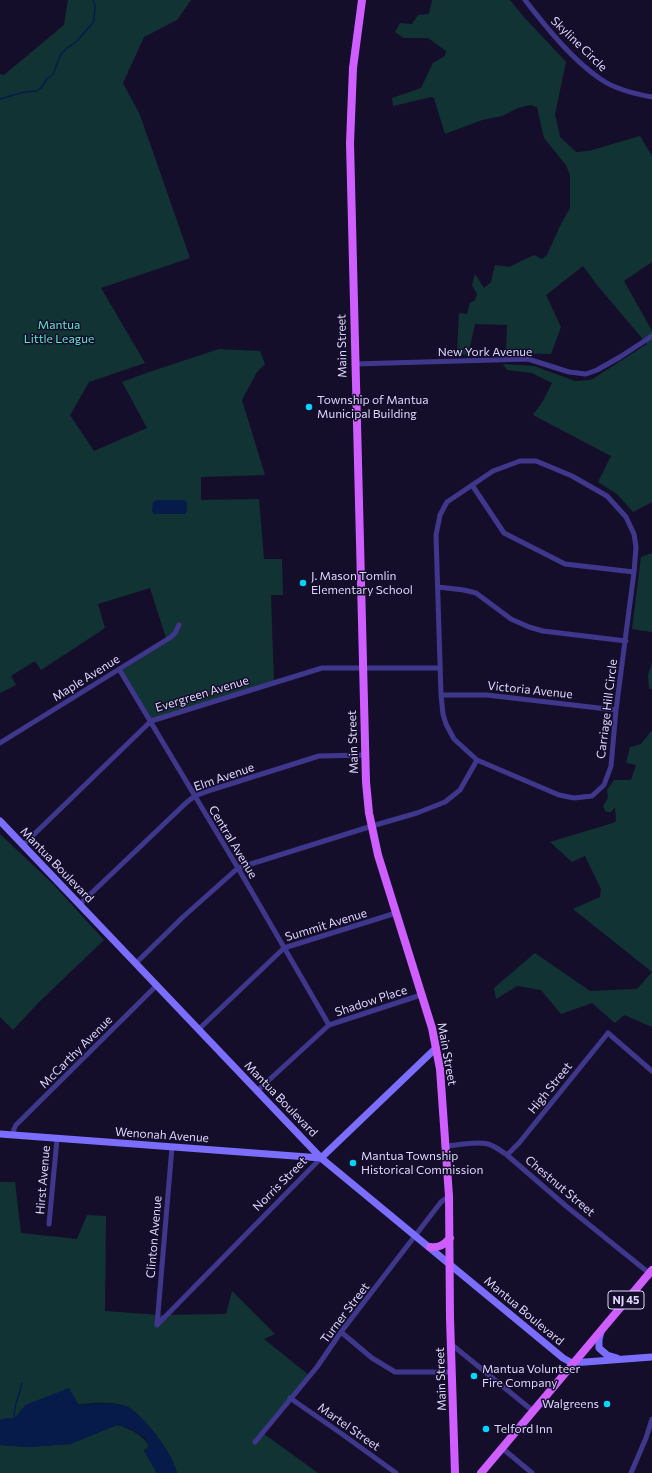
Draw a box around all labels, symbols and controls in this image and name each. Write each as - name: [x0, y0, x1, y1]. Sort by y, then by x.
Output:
- street label: Skyline Circle: [548, 14, 610, 74]
- street label: Main Street: [334, 314, 350, 378]
- park label: Mantua Little League: [24, 318, 94, 346]
- street label: New York Avenue: [438, 345, 532, 359]
- place label: Township of Mantua Municipal Building: [317, 393, 429, 421]
- marker: Township of Mantua Municipal Building: [304, 402, 314, 412]
- place label: J. Mason Tomlin Elementary School: [311, 569, 413, 597]
- marker: J. Mason Tomlin Elementary School: [298, 578, 308, 588]
- street label: Maple Avenue: [50, 652, 122, 704]
- street label: Carriage Hill Circle: [594, 658, 620, 760]
- street label: Evergreen Avenue: [154, 673, 250, 715]
- street label: Victoria Avenue: [487, 678, 573, 702]
- street label: Main Street: [345, 710, 361, 774]
- street label: Elm Avenue: [192, 760, 256, 794]
- street label: Central Avenue: [206, 803, 260, 881]
- street label: Mantua Boulevard: [17, 824, 97, 906]
- street label: Summit Avenue: [283, 906, 369, 944]
- street label: Shadow Place: [333, 983, 409, 1019]
- street label: McCarthy Avenue: [37, 1013, 115, 1091]
- street label: Main Street: [434, 1021, 460, 1087]
- street label: Mantua Boulevard: [241, 1058, 321, 1140]
- street label: High Street: [525, 1060, 575, 1116]
- street label: Wenonah Avenue: [115, 1125, 209, 1145]
- street label: Hirst Avenue: [33, 1145, 53, 1215]
- place label: Mantua Township Historical Commission: [361, 1149, 483, 1177]
- street label: Chestnut Street: [522, 1153, 598, 1219]
- street label: Norris Street: [250, 1154, 310, 1214]
- marker: Mantua Township Historical Commission: [348, 1158, 358, 1168]
- street label: Clinton Avenue: [143, 1195, 165, 1279]
- street label: Mantua Boulevard: [481, 1274, 567, 1348]
- street label: Turner Street: [317, 1280, 373, 1346]
- road number: NJ 45: [608, 1291, 644, 1309]
- street label: Main Street: [433, 1347, 449, 1411]
- place label: Mantua Volunteer Fire Company: [482, 1362, 580, 1390]
- marker: Mantua Volunteer Fire Company: [469, 1371, 479, 1381]
- place label: Walgreens: [542, 1397, 599, 1411]
- marker: Walgreens: [602, 1399, 612, 1409]
- street label: Martel Street: [315, 1400, 383, 1454]
- place label: Telford Inn: [494, 1422, 553, 1436]
- marker: Telford Inn: [481, 1424, 491, 1434]

